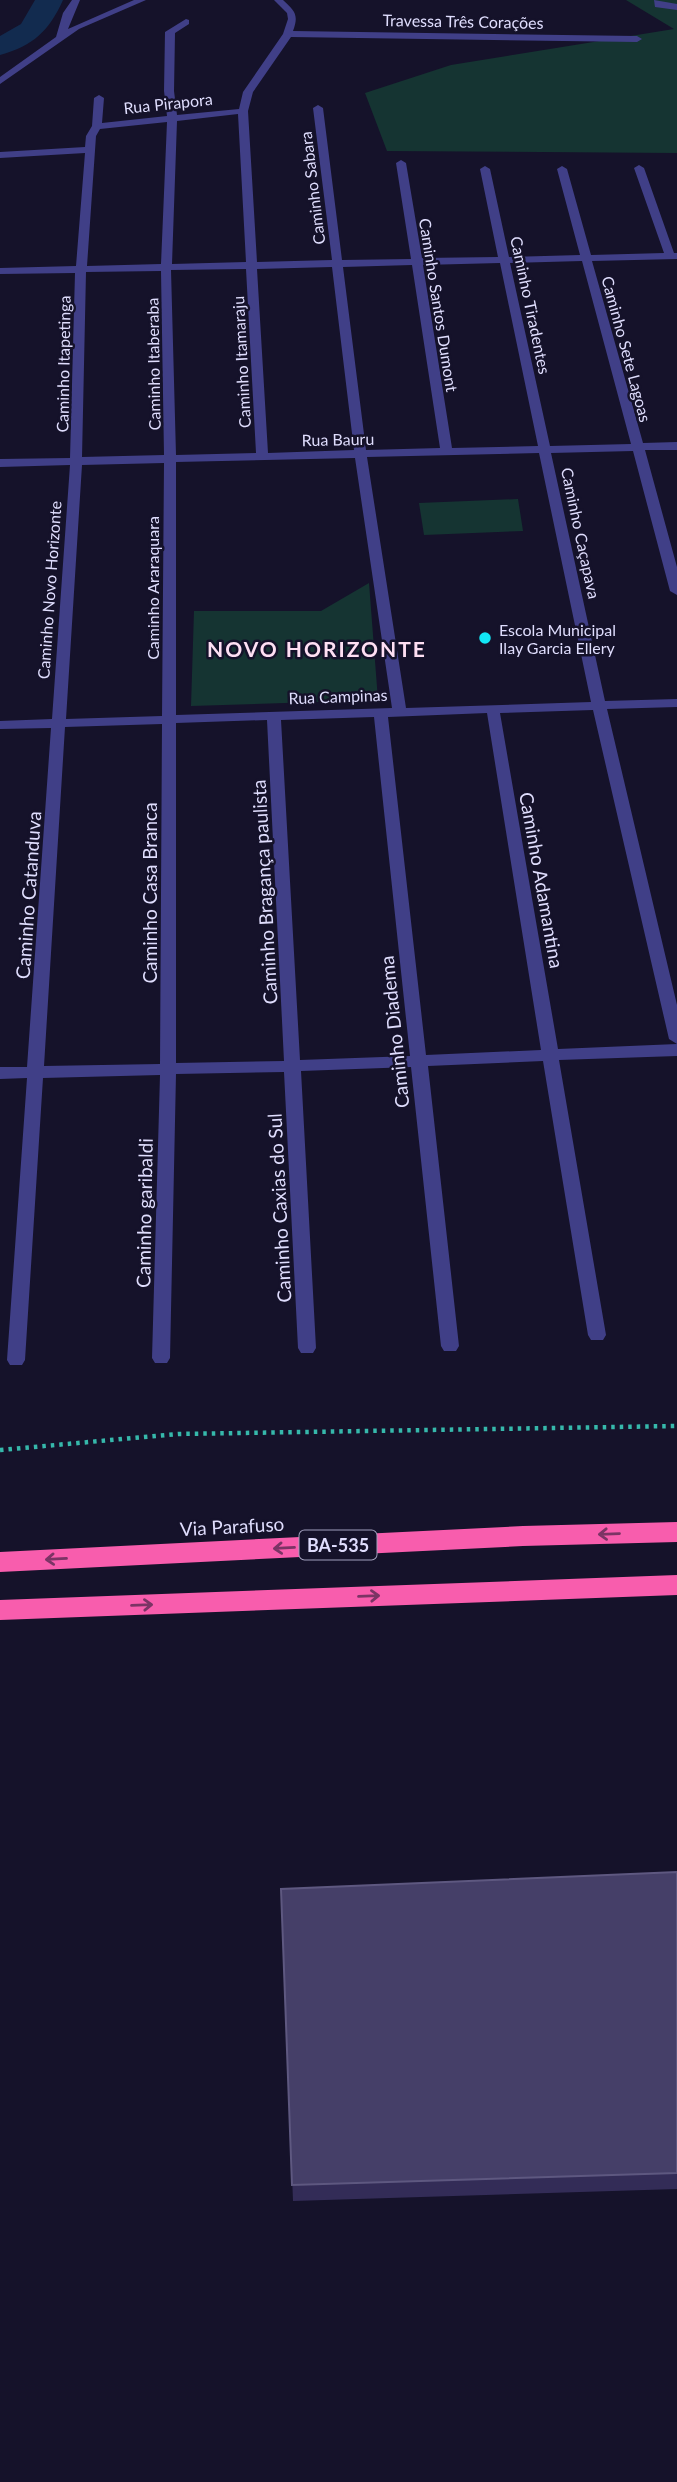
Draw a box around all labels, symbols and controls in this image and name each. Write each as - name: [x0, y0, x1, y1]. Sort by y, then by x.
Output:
- street label: Travessa Três Corações: [382, 10, 544, 32]
- street label: Rua Pirapora: [123, 89, 213, 117]
- street label: Caminho Sabara: [296, 130, 328, 246]
- street label: Caminho Santos Dumont: [416, 217, 462, 393]
- street label: Caminho Tiradentes: [507, 234, 555, 376]
- street label: Caminho Sete Lagoas: [598, 274, 656, 424]
- street label: Caminho Itapetinga: [52, 295, 74, 433]
- street label: Caminho Itamaraju: [228, 296, 254, 428]
- street label: Caminho Itaberaba: [142, 298, 164, 430]
- street label: Rua Bauru: [302, 429, 374, 449]
- street label: Caminho Caçapava: [558, 466, 604, 600]
- street label: Caminho Novo Horizonte: [33, 500, 65, 680]
- street label: Caminho Araraquara: [143, 516, 162, 660]
- place label: Escola Municipal Ilay Garcia Ellery: [499, 620, 616, 657]
- marker: Escola Municipal Ilay Garcia Ellery: [477, 630, 493, 646]
- district label: NOVO HORIZONTE: [207, 636, 427, 661]
- street label: Rua Campinas: [288, 685, 388, 707]
- street label: Caminho Bragança paulista: [247, 779, 281, 1005]
- street label: Caminho Adamantina: [515, 790, 569, 970]
- street label: Caminho Casa Branca: [138, 802, 161, 984]
- street label: Caminho Catanduva: [11, 810, 45, 980]
- street label: Caminho Diadema: [375, 955, 413, 1109]
- street label: Caminho Caxias do Sul: [263, 1113, 295, 1303]
- street label: Caminho garibaldi: [131, 1138, 157, 1288]
- street label: Via Parafuso: [179, 1512, 285, 1540]
- one-way arrow: [598, 1527, 621, 1541]
- road number: BA-535: [300, 1530, 376, 1560]
- one-way arrow: [272, 1541, 295, 1554]
- one-way arrow: [45, 1552, 68, 1565]
- one-way arrow: [357, 1590, 380, 1603]
- one-way arrow: [130, 1598, 153, 1611]

